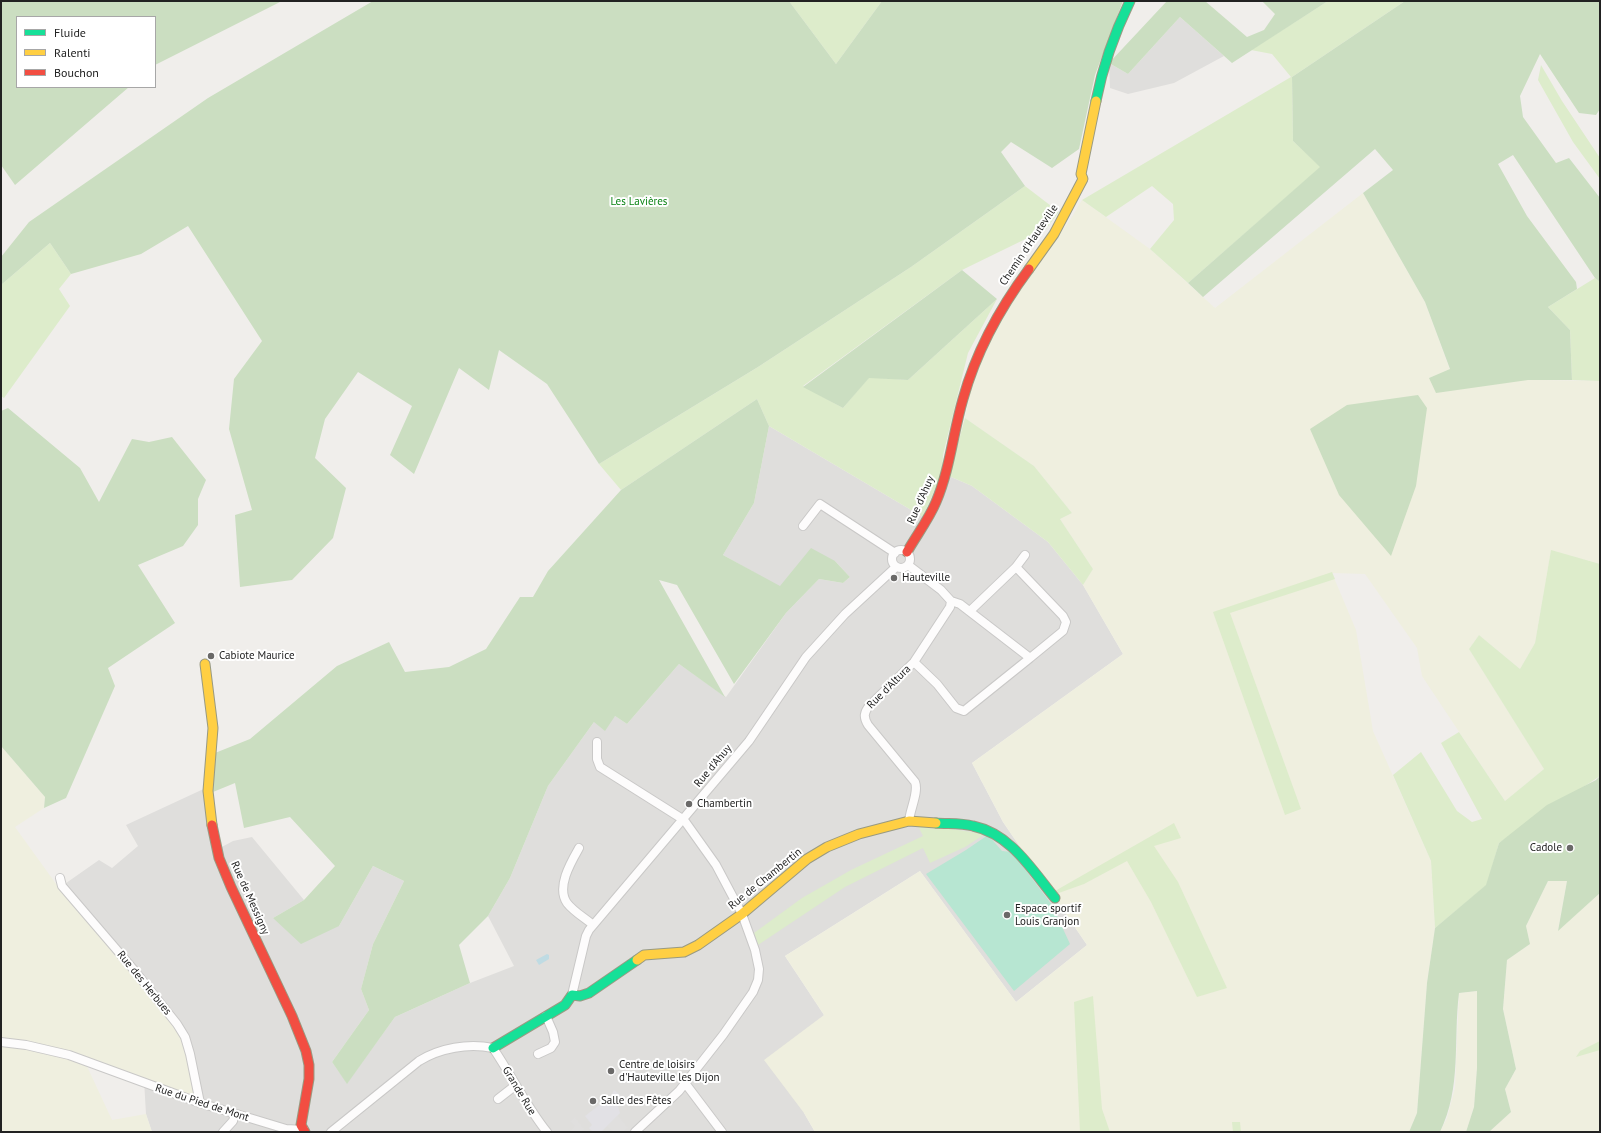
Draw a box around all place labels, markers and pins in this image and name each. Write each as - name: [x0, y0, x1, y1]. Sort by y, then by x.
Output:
- place label: Hauteville: [902, 571, 950, 585]
- marker: Hauteville: [889, 573, 899, 583]
- place label: Cabiote Maurice: [219, 649, 295, 663]
- marker: Cabiote Maurice: [206, 651, 216, 661]
- place label: Chambertin: [697, 797, 752, 811]
- marker: Chambertin: [684, 799, 694, 809]
- place label: Cadole: [1530, 841, 1562, 855]
- marker: Cadole: [1565, 843, 1575, 853]
- place label: Espace sportif Louis Granjon: [1015, 902, 1081, 928]
- marker: Espace sportif Louis Granjon: [1002, 910, 1012, 920]
- place label: Centre de loisirs d'Hauteville les Dijon: [619, 1058, 720, 1084]
- marker: Centre de loisirs d'Hauteville les Dijon: [606, 1066, 616, 1076]
- place label: Salle des Fêtes: [601, 1094, 671, 1108]
- marker: Salle des Fêtes: [588, 1096, 598, 1106]

